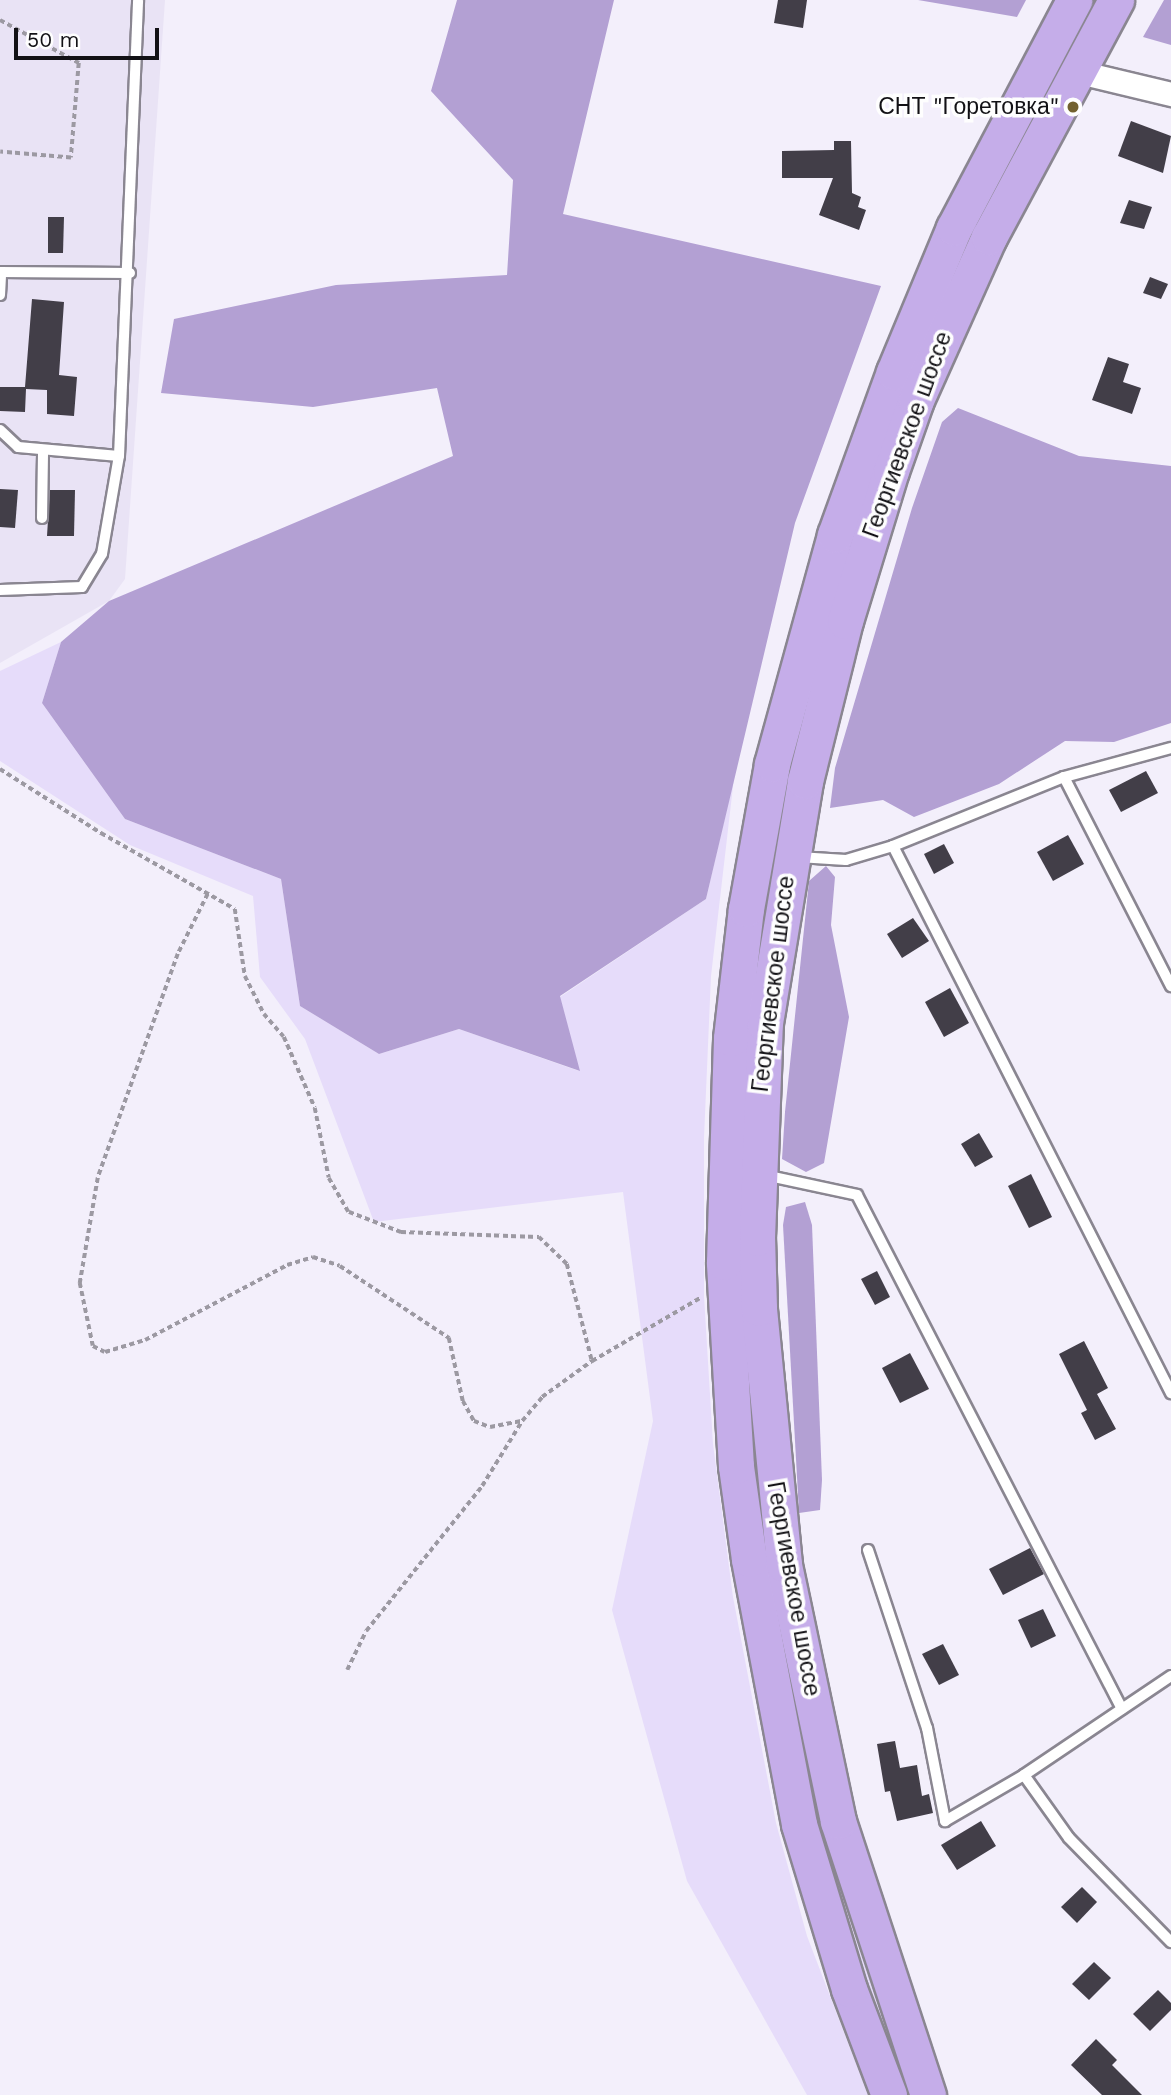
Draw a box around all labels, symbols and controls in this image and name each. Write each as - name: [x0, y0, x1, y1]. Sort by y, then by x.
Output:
- scale bar: [18, 14, 163, 58]
- text: 50 m: [27, 27, 79, 52]
- place label: СНТ "Горетовка": [878, 93, 1059, 121]
- marker: СНТ "Горетовка": [1065, 99, 1081, 115]
- street label: Георгиевское шоссе: [858, 328, 958, 542]
- street label: Георгиевское шоссе: [747, 874, 801, 1094]
- street label: Георгиевское шоссе: [761, 1479, 825, 1699]

